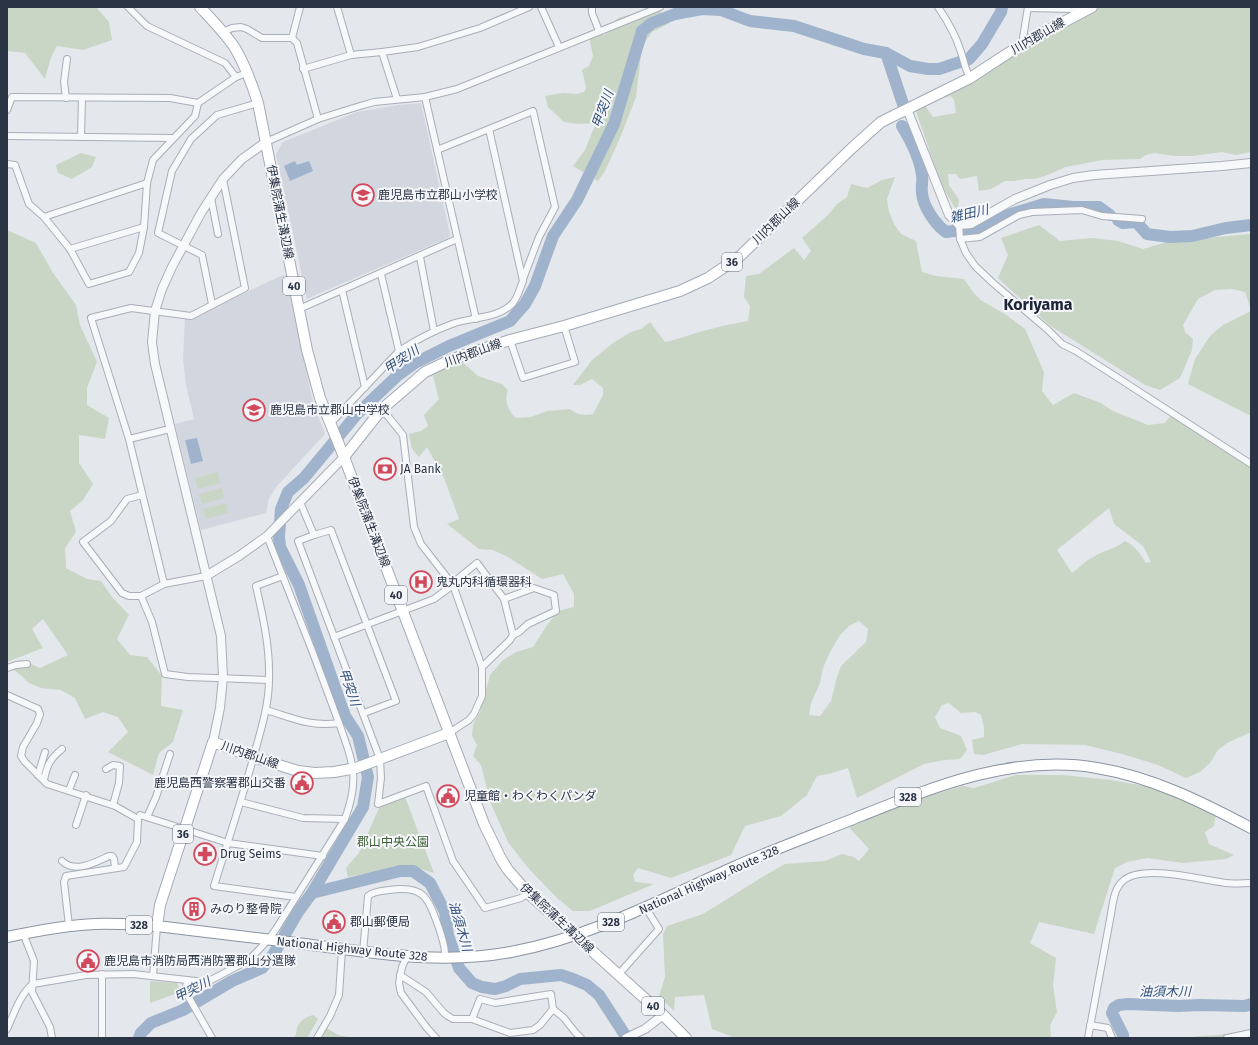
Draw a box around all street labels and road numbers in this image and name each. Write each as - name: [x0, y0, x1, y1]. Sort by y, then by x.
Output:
- street label: 川内郡山線: [1009, 15, 1067, 57]
- street label: 伊集院蒲生溝辺線: [264, 164, 296, 260]
- street label: 川内郡山線: [750, 195, 802, 247]
- road number: 36: [722, 253, 742, 271]
- road number: 40: [283, 277, 305, 295]
- street label: 川内郡山線: [442, 336, 504, 370]
- street label: 伊集院蒲生溝辺線: [345, 475, 393, 569]
- road number: 40: [385, 586, 407, 604]
- street label: 川内郡山線: [219, 739, 281, 771]
- road number: 328: [895, 788, 921, 806]
- road number: 36: [173, 825, 193, 843]
- street label: National Highway Route 328: [637, 843, 781, 917]
- street label: 伊集院蒲生溝辺線: [517, 880, 597, 956]
- road number: 328: [598, 913, 624, 931]
- road number: 328: [126, 916, 152, 934]
- street label: National Highway Route 328: [276, 934, 429, 964]
- road number: 40: [642, 997, 664, 1015]

